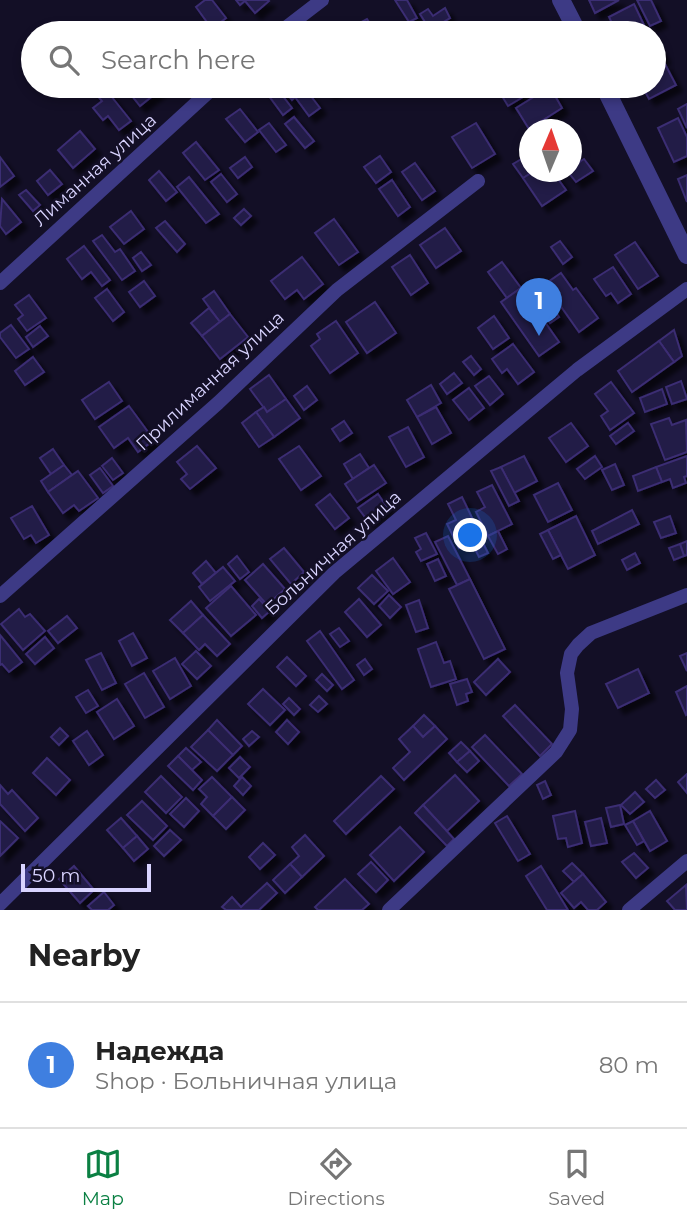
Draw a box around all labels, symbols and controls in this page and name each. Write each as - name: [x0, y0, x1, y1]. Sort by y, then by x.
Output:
- search box: [21, 21, 666, 98]
- icon: search: [45, 41, 83, 79]
- text: Search here: [101, 44, 256, 76]
- street label: Лиманная улица: [29, 109, 161, 231]
- north arrow: [519, 119, 582, 182]
- pin: 1: [516, 278, 562, 336]
- street label: Прилиманная улица: [131, 307, 289, 455]
- street label: Больничная улица: [260, 486, 406, 620]
- your location: [453, 518, 487, 552]
- scale bar: [21, 861, 150, 893]
- text: 50 m: [32, 864, 80, 887]
- text: Nearby: [28, 937, 140, 974]
- text: Надежда: [95, 1035, 224, 1067]
- text: 1: [46, 1051, 56, 1079]
- text: 80 m: [599, 1051, 659, 1079]
- text: Shop · Больничная улица: [95, 1067, 397, 1095]
- tab: Map: [82, 1145, 124, 1210]
- tab: Directions: [287, 1145, 385, 1210]
- tab: Saved: [548, 1145, 605, 1210]

